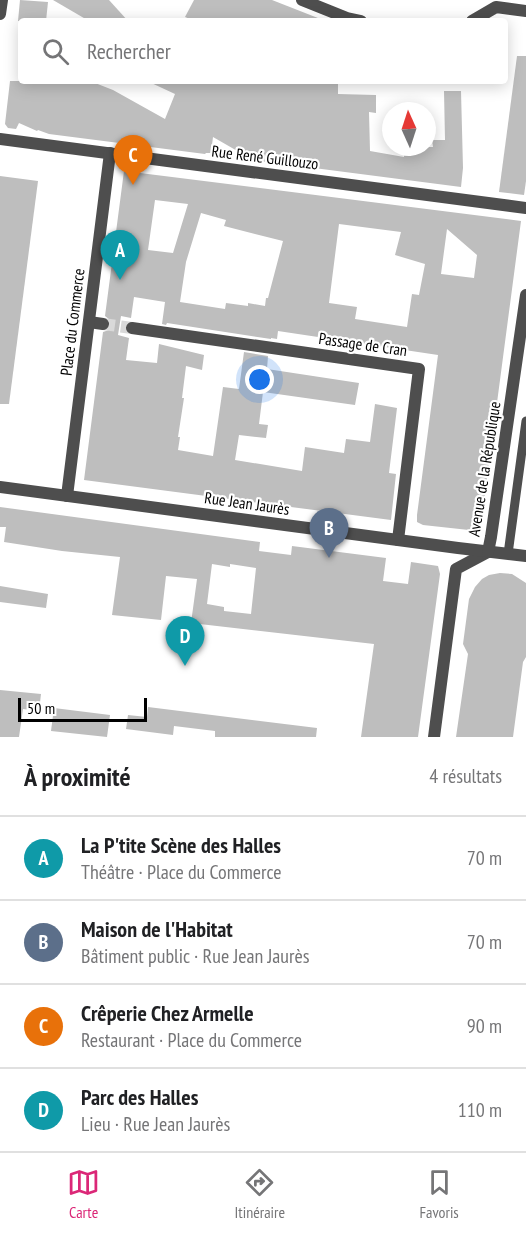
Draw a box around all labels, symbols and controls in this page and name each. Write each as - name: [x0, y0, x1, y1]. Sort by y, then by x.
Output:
- search box: [18, 18, 508, 84]
- icon: search: [39, 35, 72, 68]
- text: Rechercher: [87, 37, 171, 65]
- north arrow: [382, 102, 436, 156]
- pin: C: [114, 136, 152, 185]
- street label: Rue René Guillouzo: [210, 141, 320, 173]
- pin: A: [100, 230, 140, 280]
- street label: Place du Commerce: [56, 267, 88, 377]
- street label: Passage de Cran: [317, 328, 409, 360]
- your location: [245, 365, 274, 394]
- street label: Avenue de la République: [463, 400, 505, 538]
- street label: Rue Jean Jaurès: [203, 487, 291, 519]
- pin: B: [310, 508, 348, 558]
- pin: D: [166, 616, 204, 666]
- scale bar: [18, 695, 147, 722]
- text: 50 m: [27, 698, 55, 718]
- text: À proximité: [24, 760, 131, 793]
- text: 4 résultats: [429, 763, 502, 789]
- text: La P'tite Scène des Halles: [81, 831, 281, 859]
- text: A: [38, 845, 49, 871]
- text: 70 m: [467, 845, 502, 871]
- text: Théâtre · Place du Commerce: [81, 859, 282, 885]
- text: Maison de l'Habitat: [81, 915, 233, 943]
- text: B: [39, 929, 48, 955]
- text: 70 m: [467, 929, 502, 955]
- text: Bâtiment public · Rue Jean Jaurès: [81, 943, 309, 969]
- text: Crêperie Chez Armelle: [81, 999, 254, 1027]
- text: C: [39, 1013, 48, 1039]
- text: 90 m: [467, 1013, 502, 1039]
- text: Restaurant · Place du Commerce: [81, 1027, 302, 1053]
- text: Parc des Halles: [81, 1083, 198, 1111]
- text: D: [38, 1097, 49, 1123]
- text: 110 m: [458, 1097, 502, 1123]
- text: Lieu · Rue Jean Jaurès: [81, 1111, 230, 1137]
- tab: Carte: [67, 1166, 100, 1222]
- tab: Itinéraire: [235, 1166, 285, 1222]
- tab: Favoris: [419, 1166, 459, 1222]

